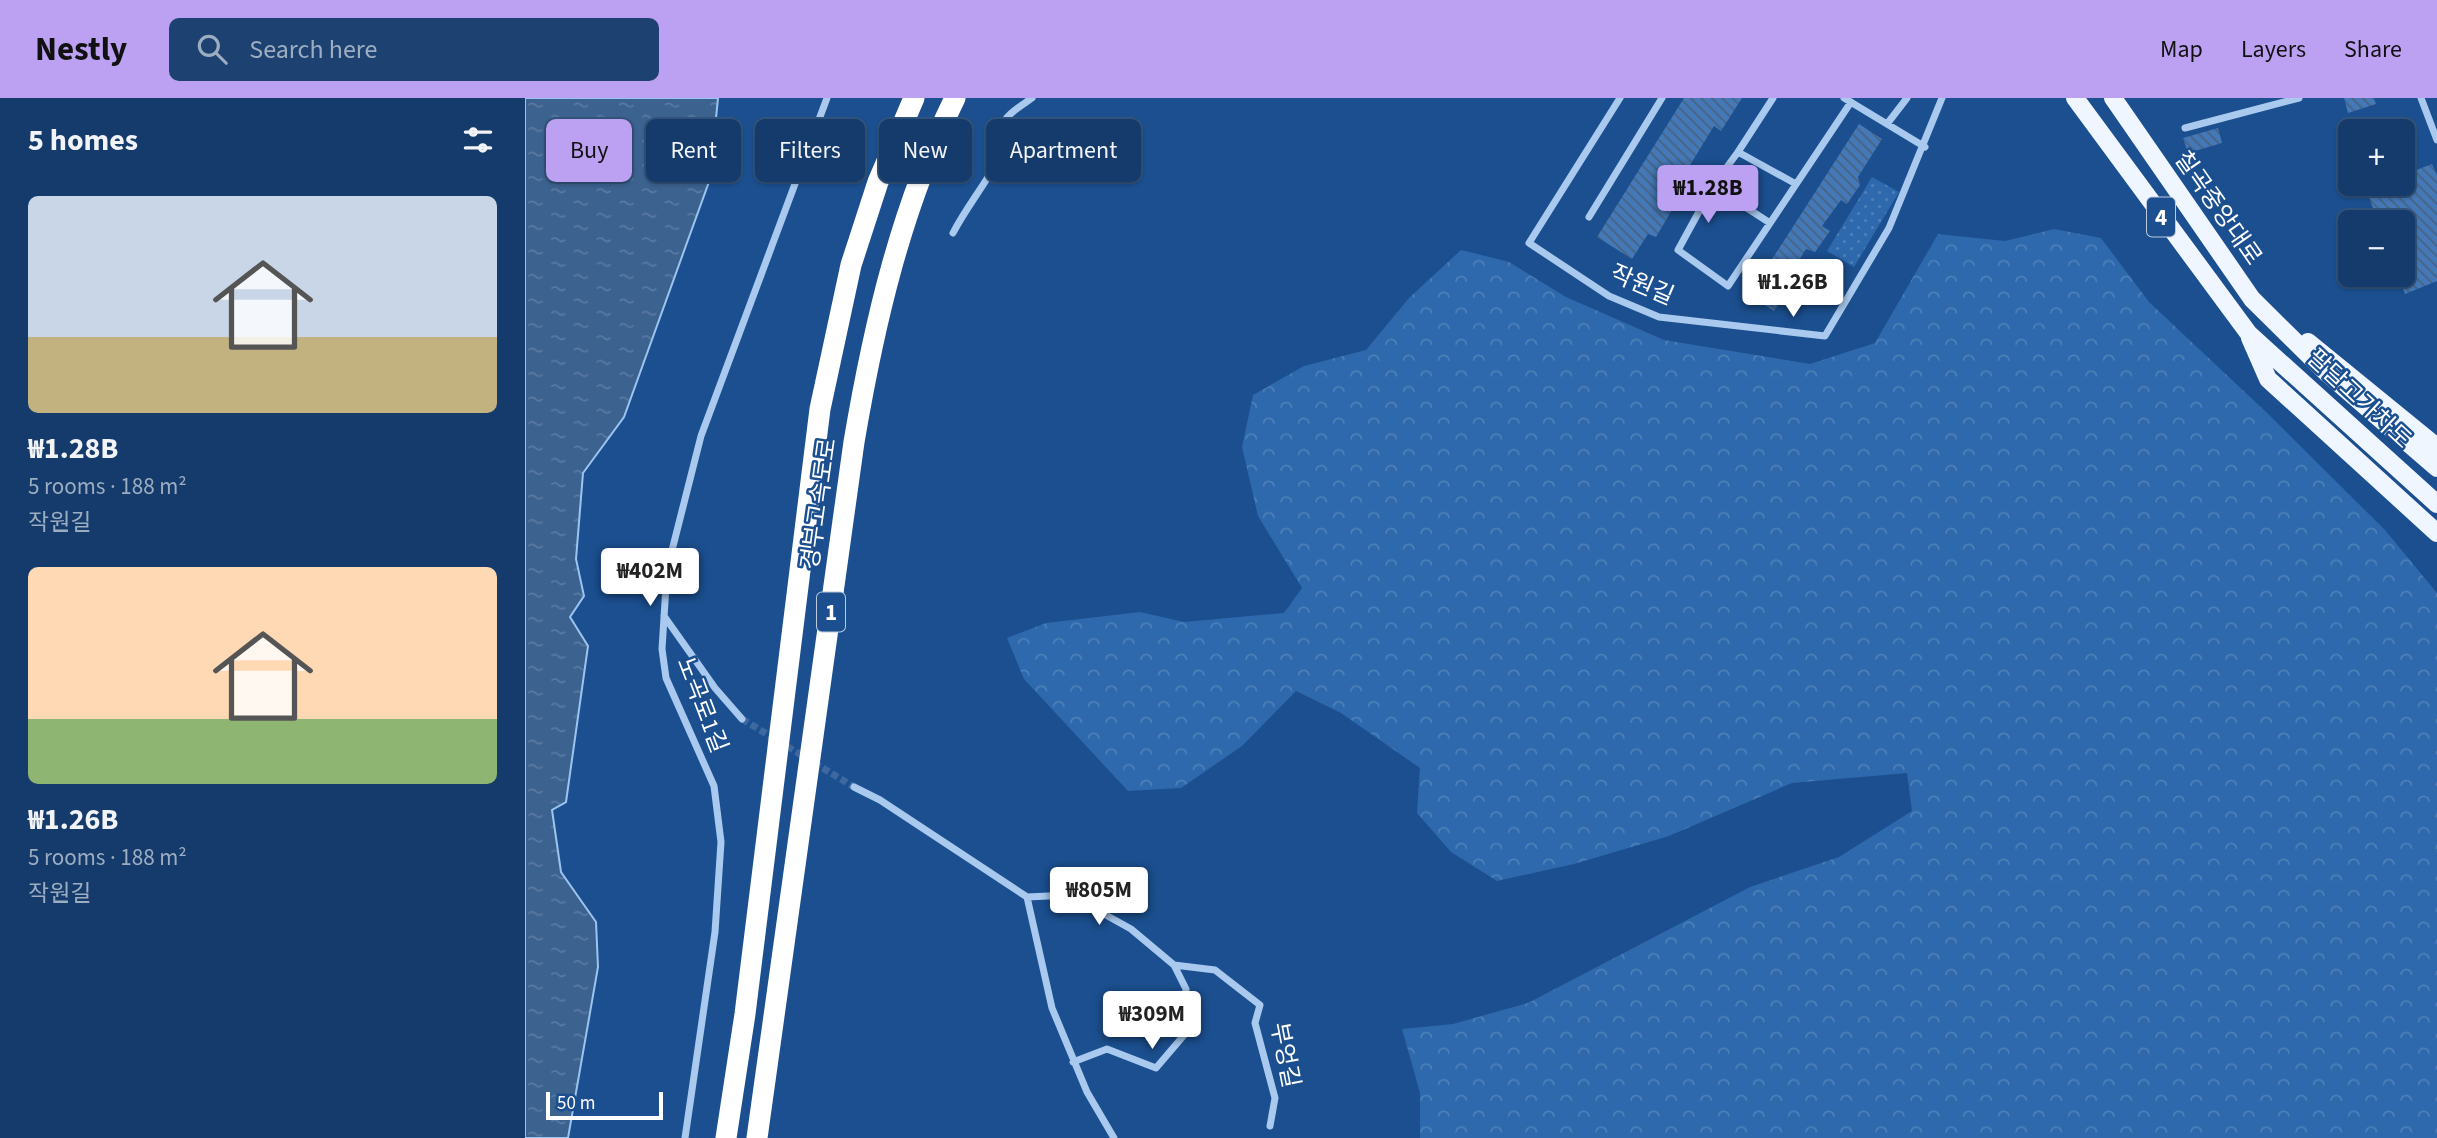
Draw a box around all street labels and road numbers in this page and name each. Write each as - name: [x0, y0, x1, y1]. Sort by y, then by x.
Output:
- street label: 칠곡중앙대로: [2166, 144, 2270, 272]
- road number: 4: [2147, 198, 2175, 236]
- street label: 작원길: [1605, 256, 1679, 314]
- street label: 팔달고가차도: [2299, 341, 2419, 457]
- street label: 경부고속도로: [792, 436, 846, 572]
- road number: 1: [817, 592, 845, 632]
- street label: 노곡로1길: [668, 652, 736, 758]
- street label: 부엉길: [1262, 1019, 1308, 1091]

